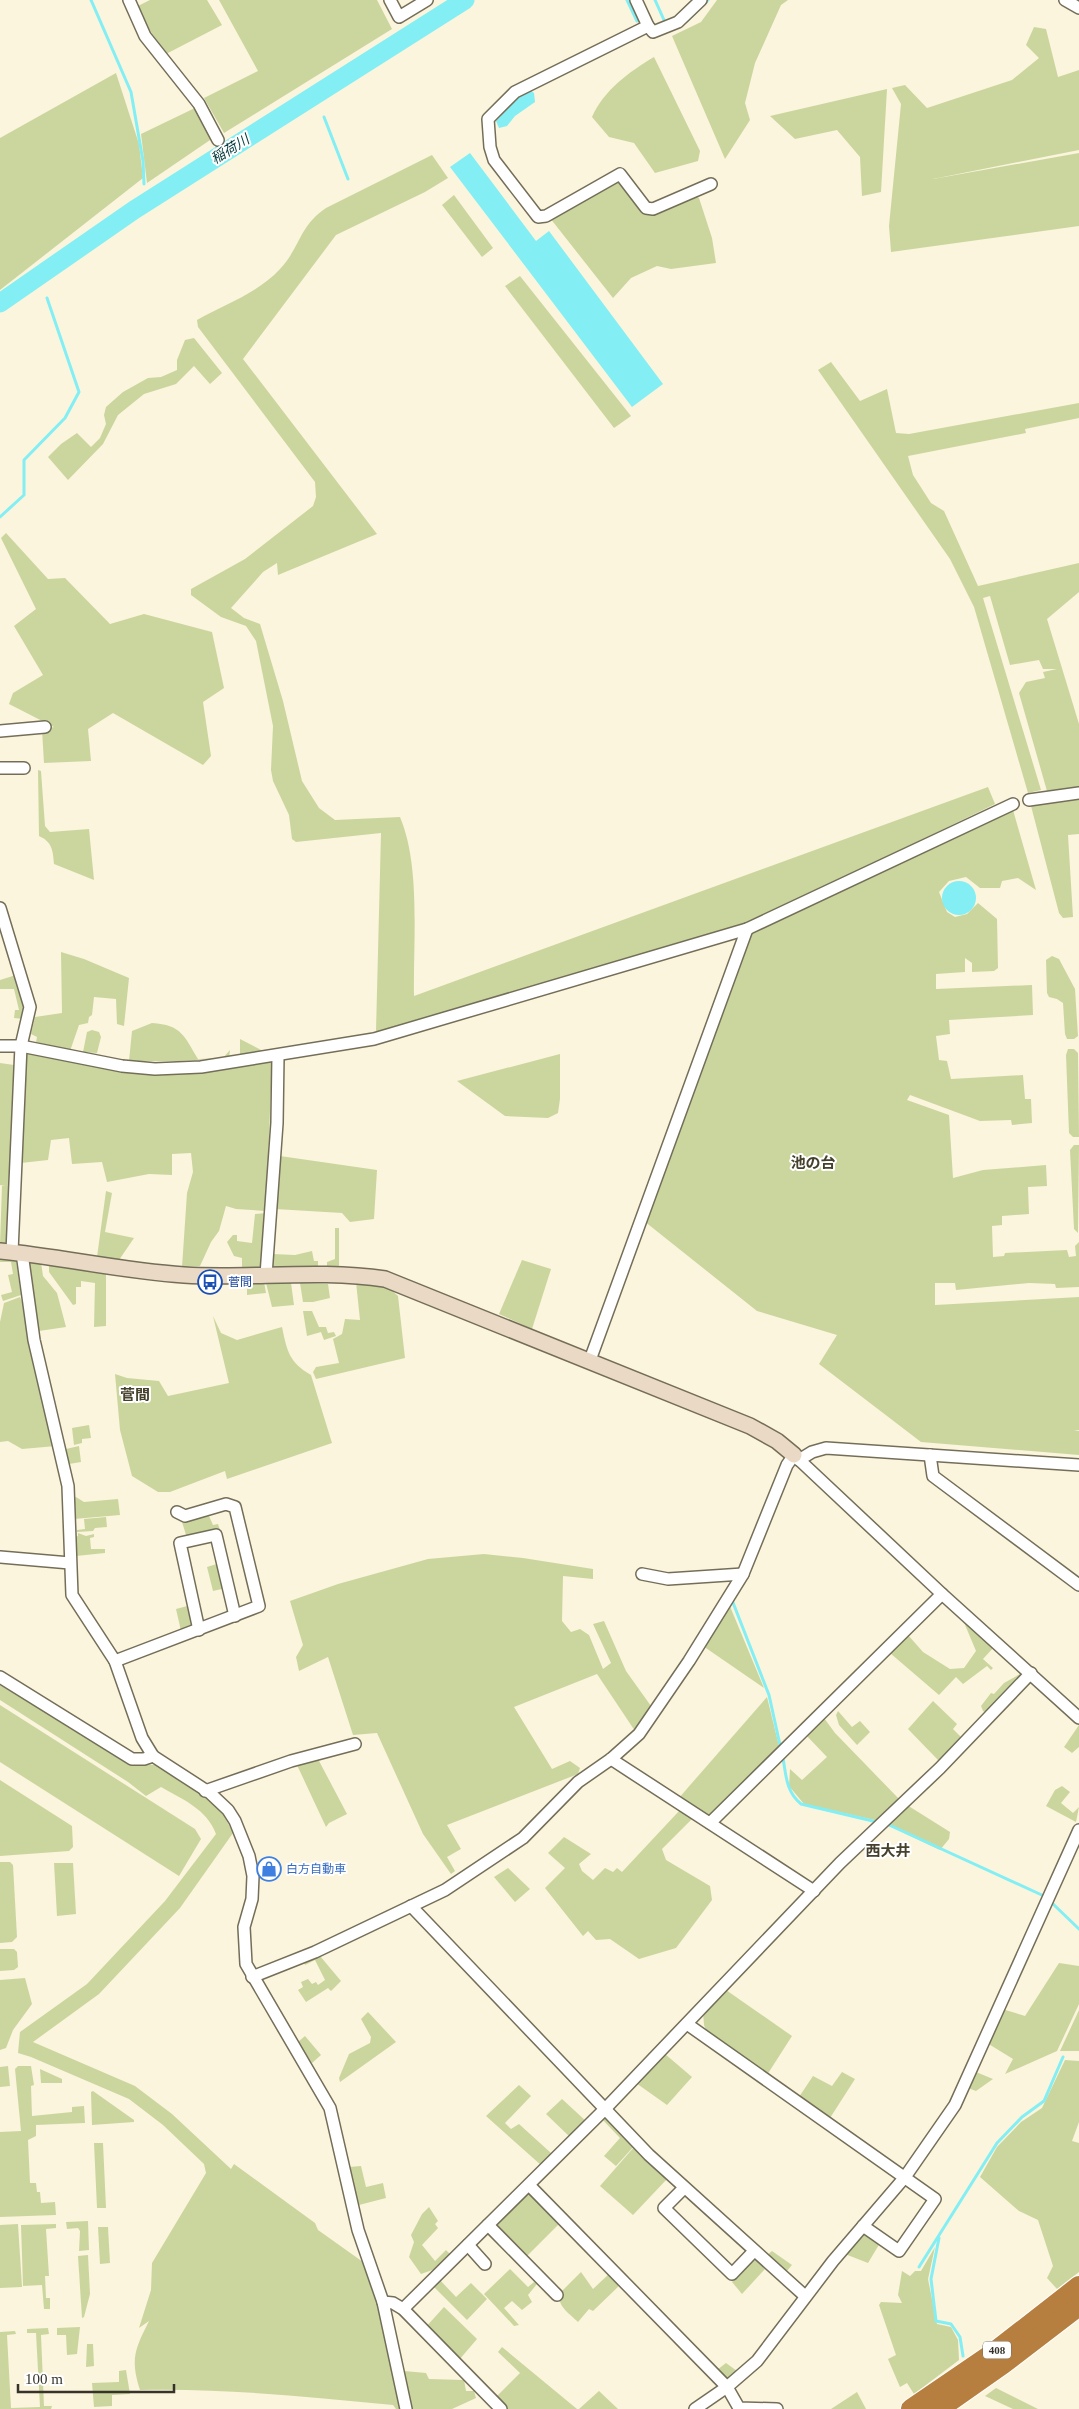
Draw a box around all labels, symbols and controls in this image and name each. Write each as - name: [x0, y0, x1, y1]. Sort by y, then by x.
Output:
- water label: 稲荷川: [208, 131, 254, 167]
- district label: 池の台: [790, 1155, 836, 1171]
- bus stop icon: 菅間: [197, 1269, 223, 1295]
- place label: 菅間: [228, 1275, 252, 1289]
- district label: 菅間: [120, 1387, 150, 1403]
- district label: 西大井: [865, 1842, 911, 1859]
- shop icon: 白方自動車: [256, 1856, 282, 1882]
- place label: 白方自動車: [286, 1862, 346, 1876]
- road number: 408: [983, 2342, 1011, 2358]
- scale bar: [18, 2362, 174, 2394]
- text: 100 m: [25, 2371, 63, 2387]

